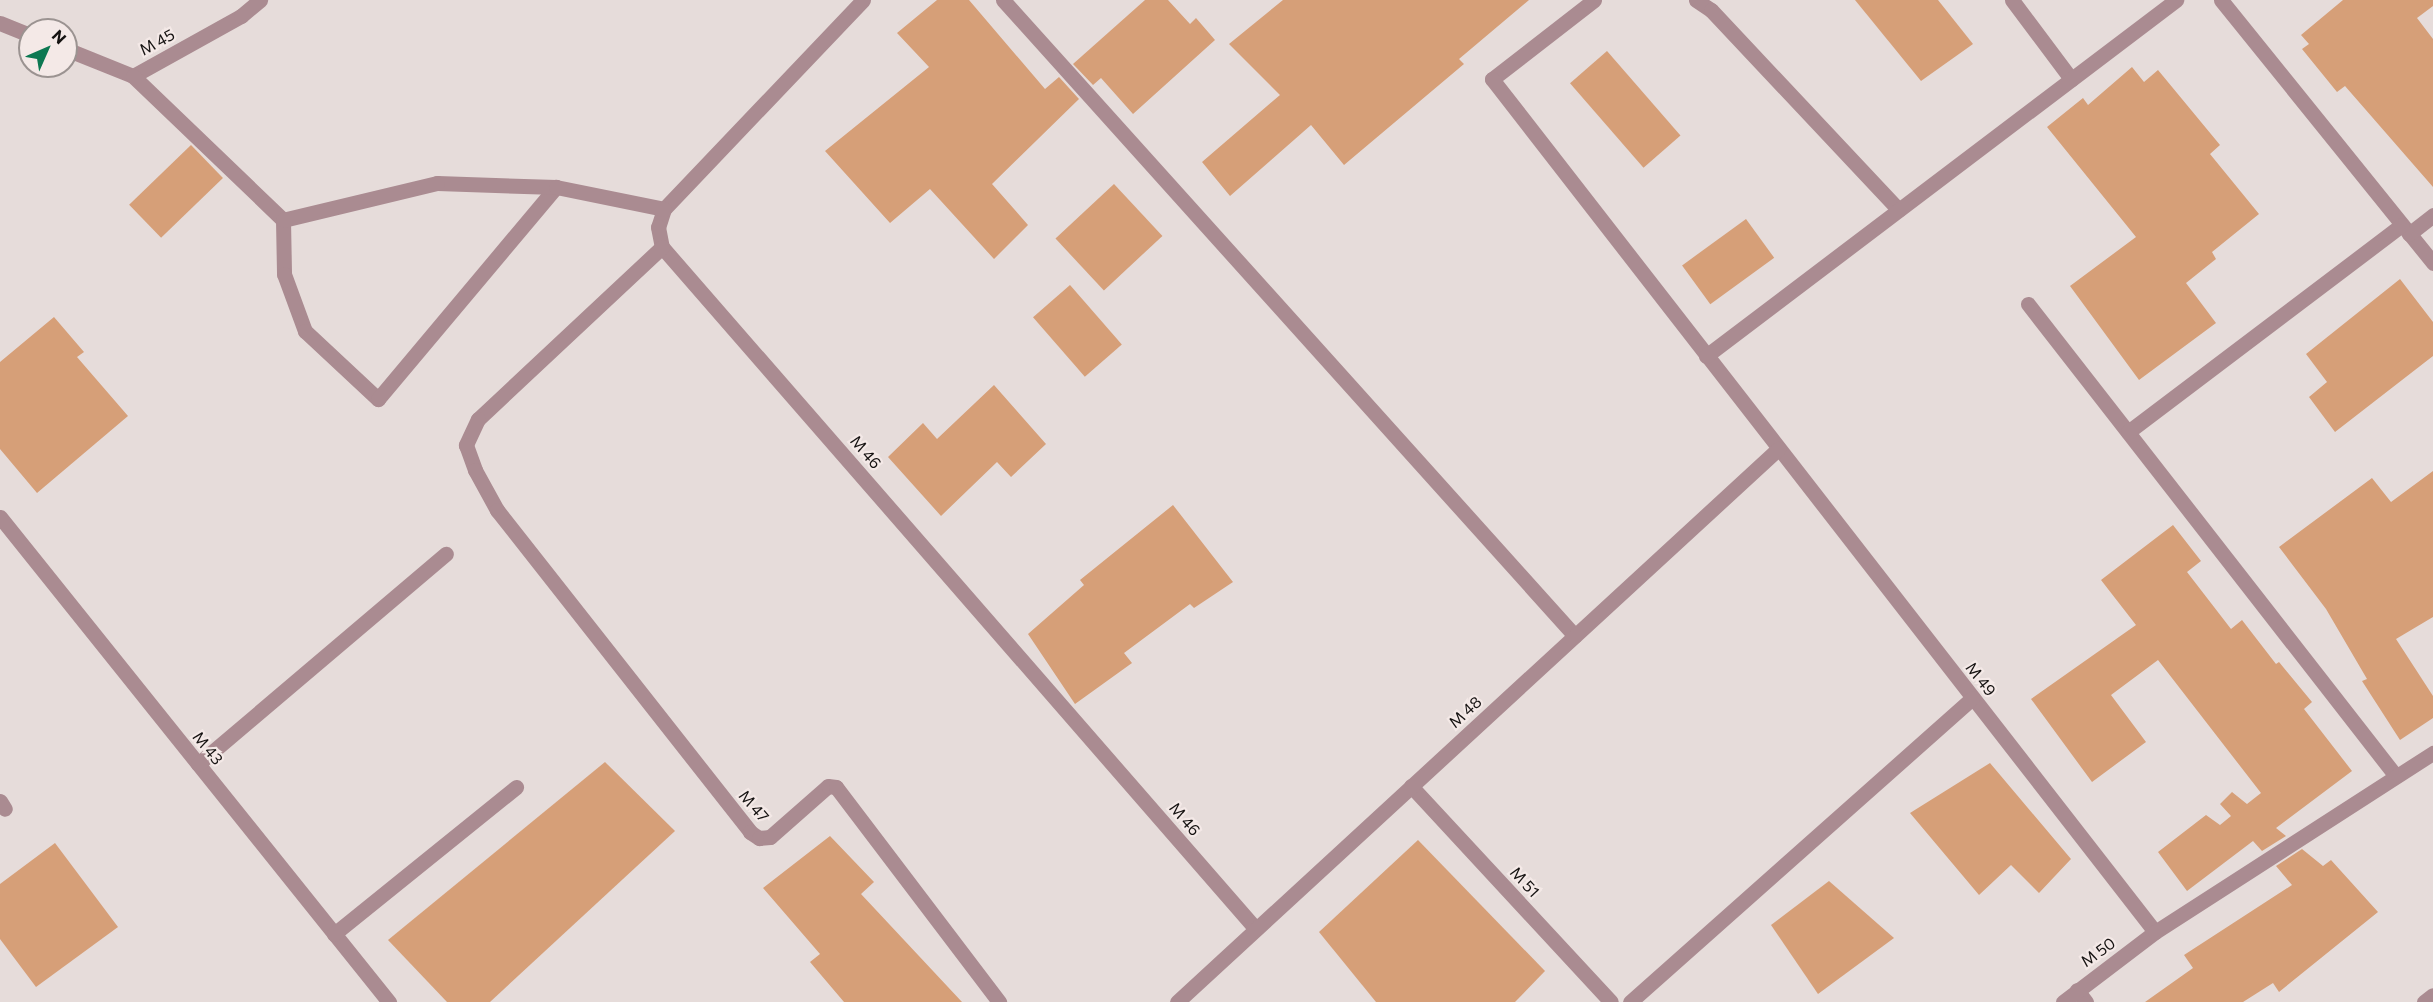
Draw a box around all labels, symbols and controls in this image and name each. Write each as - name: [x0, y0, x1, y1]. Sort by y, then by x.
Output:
- north arrow: [18, 18, 78, 78]
- text: N: [49, 25, 71, 47]
- street label: M 45: [136, 25, 178, 59]
- street label: M 46: [846, 431, 886, 473]
- street label: M 49: [1962, 658, 2000, 700]
- street label: M 48: [1445, 692, 1485, 732]
- street label: M 43: [189, 728, 227, 768]
- street label: M 47: [735, 786, 773, 826]
- street label: M 46: [1165, 798, 1205, 840]
- street label: M 51: [1506, 863, 1544, 901]
- street label: M 50: [2077, 933, 2119, 971]

